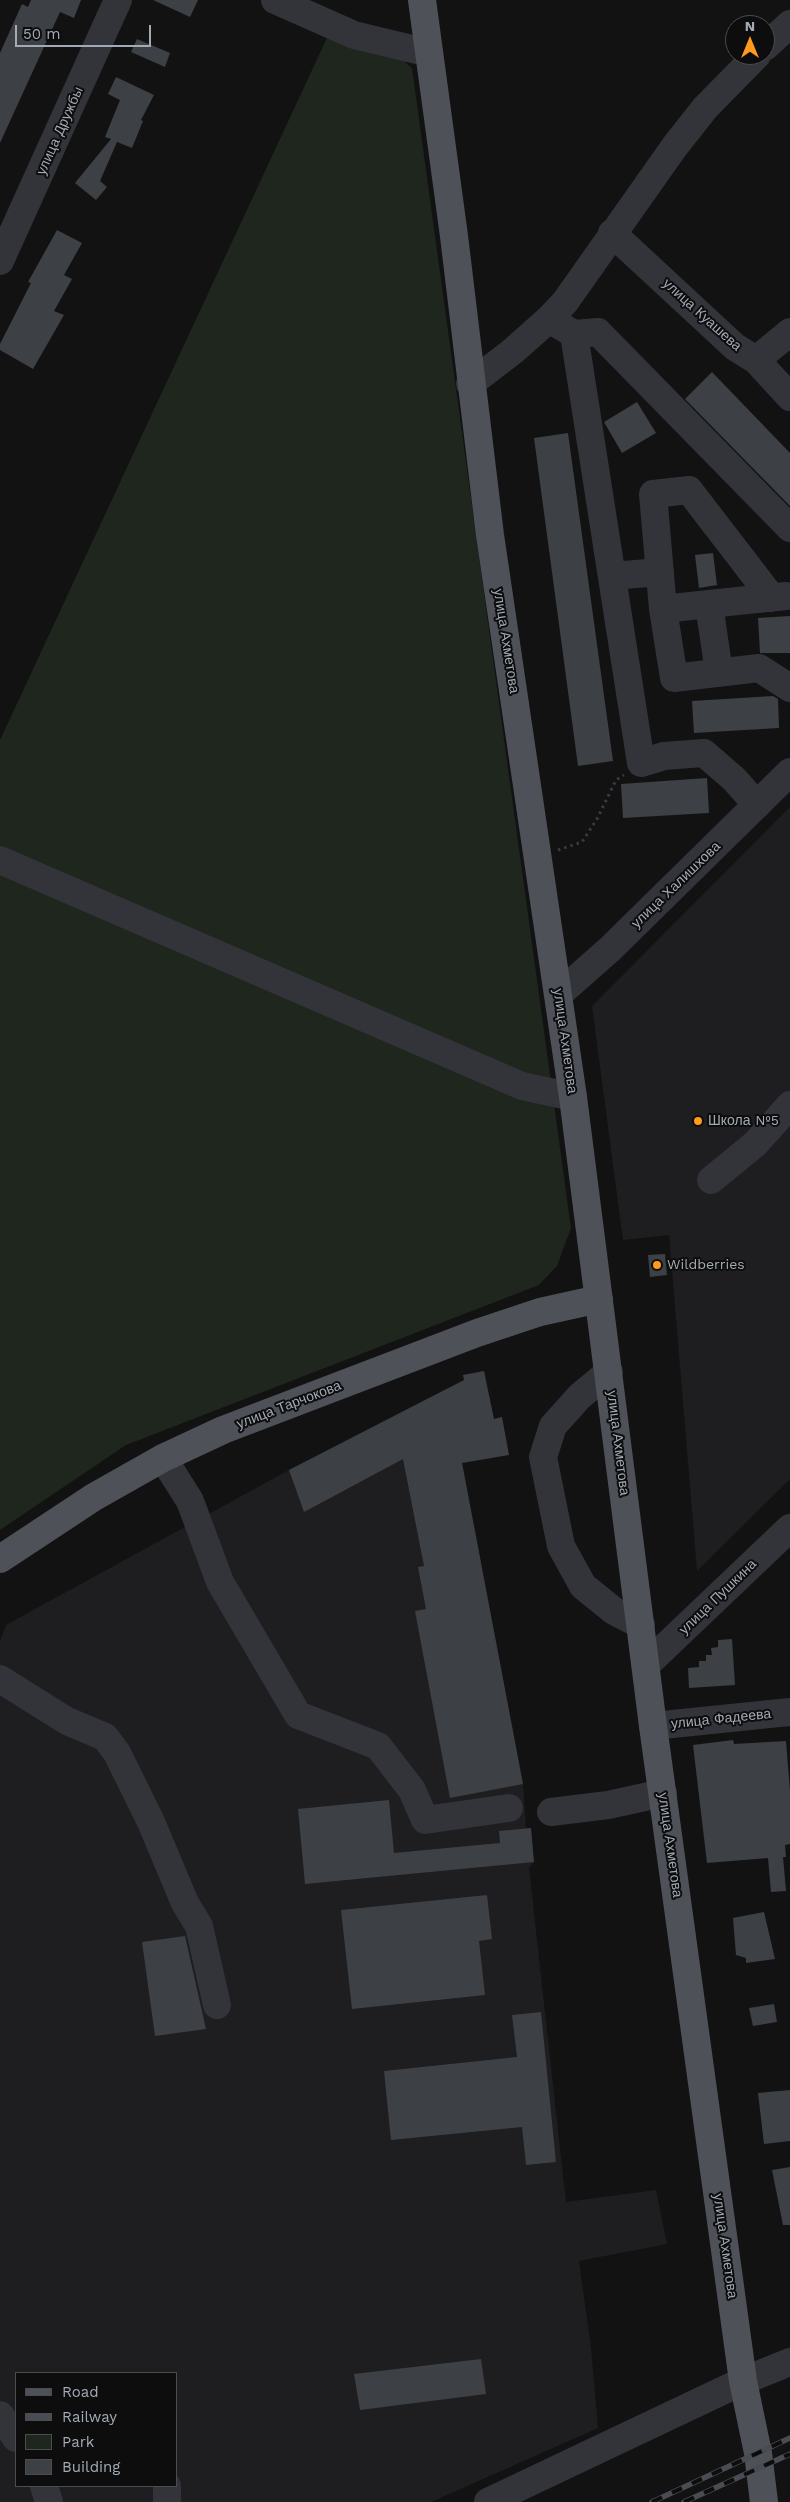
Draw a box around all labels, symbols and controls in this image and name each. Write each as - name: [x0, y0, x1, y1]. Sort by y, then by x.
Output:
- scale bar: [18, 15, 154, 47]
- north arrow: [725, 15, 775, 65]
- text: N: [745, 18, 755, 34]
- text: 50 m: [23, 25, 60, 43]
- street label: улица Дружбы: [33, 84, 87, 178]
- street label: улица Куашева: [659, 275, 745, 355]
- street label: улица Ахметова: [489, 588, 523, 694]
- street label: улица Халишхова: [628, 838, 724, 932]
- street label: улица Ахметова: [549, 988, 581, 1094]
- place label: Школа №5: [708, 1113, 779, 1129]
- marker: Школа №5: [692, 1115, 704, 1127]
- place label: Wildberries: [667, 1257, 745, 1273]
- marker: Wildberries: [651, 1259, 663, 1271]
- street label: улица Тарчокова: [234, 1377, 344, 1433]
- street label: улица Ахметова: [603, 1390, 633, 1496]
- street label: улица Пушкина: [676, 1556, 760, 1638]
- street label: улица Фадеева: [670, 1705, 772, 1733]
- street label: улица Ахметова: [654, 1792, 686, 1898]
- street label: улица Ахметова: [709, 2193, 741, 2299]
- legend: [15, 2372, 178, 2487]
- text: Road: [62, 2383, 99, 2401]
- text: Railway: [62, 2408, 117, 2426]
- text: Park: [62, 2433, 94, 2451]
- text: Building: [62, 2458, 120, 2476]

